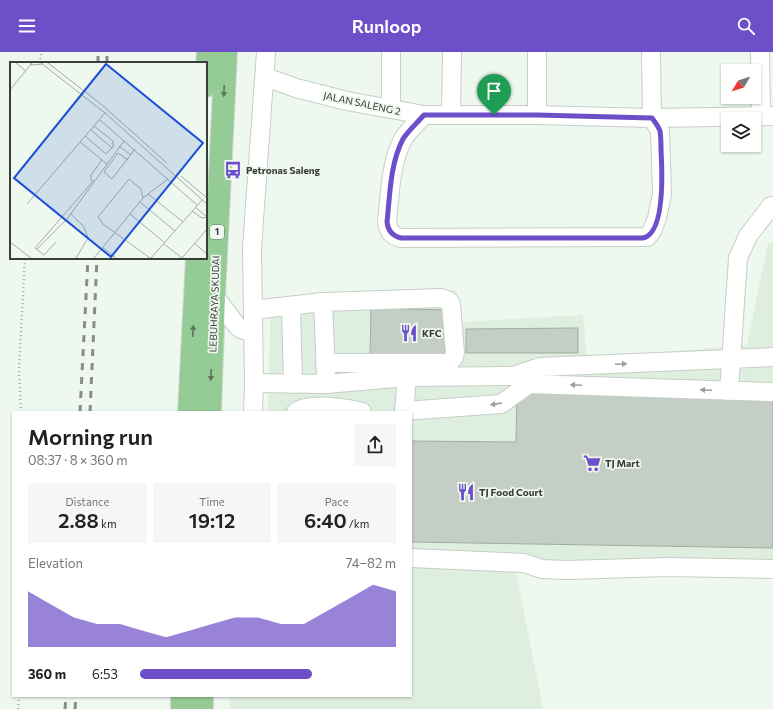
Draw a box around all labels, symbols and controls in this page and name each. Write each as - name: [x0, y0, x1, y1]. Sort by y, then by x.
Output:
- icon: menu: [16, 15, 38, 37]
- text: Runloop: [352, 15, 421, 37]
- icon: search: [735, 15, 757, 37]
- inset map: [10, 62, 207, 259]
- north arrow: [721, 64, 761, 104]
- map controls: [721, 64, 761, 152]
- pin: [477, 74, 511, 115]
- icon: arrive: [483, 80, 505, 102]
- one-way arrow: [220, 85, 227, 97]
- street label: JALAN SALENG 2: [322, 89, 402, 117]
- button: layers: [721, 112, 761, 152]
- bus stop icon: Petronas Saleng: [223, 160, 243, 180]
- place label: Petronas Saleng: [246, 164, 320, 176]
- road number: 1: [210, 225, 224, 239]
- street label: LEBUHRAYA SKUDAI: [206, 255, 222, 353]
- restaurant icon: KFC: [399, 323, 419, 343]
- one-way arrow: [190, 325, 197, 337]
- place label: KFC: [422, 327, 442, 339]
- one-way arrow: [615, 361, 628, 367]
- one-way arrow: [208, 369, 214, 382]
- one-way arrow: [570, 382, 582, 389]
- one-way arrow: [699, 387, 712, 393]
- one-way arrow: [490, 401, 502, 407]
- text: Morning run: [28, 423, 153, 450]
- button: share: [354, 424, 396, 466]
- text: 08:37 · 8 × 360 m: [28, 452, 128, 468]
- supermarket icon: TJ Mart: [582, 453, 602, 473]
- place label: TJ Mart: [605, 457, 640, 469]
- restaurant icon: TJ Food Court: [456, 482, 476, 502]
- place label: TJ Food Court: [479, 486, 543, 498]
- text: Distance: [65, 495, 109, 508]
- text: Time: [199, 495, 225, 508]
- text: Pace: [325, 495, 349, 508]
- text: 2.88: [58, 508, 99, 532]
- text: 19:12: [189, 508, 235, 532]
- text: 6:40: [304, 508, 347, 532]
- text: km: [99, 517, 117, 530]
- text: /km: [347, 517, 369, 530]
- text: Elevation: [28, 555, 83, 571]
- text: 74–82 m: [346, 555, 396, 571]
- text: 360 m: [28, 666, 66, 682]
- text: 6:53: [92, 666, 118, 682]

